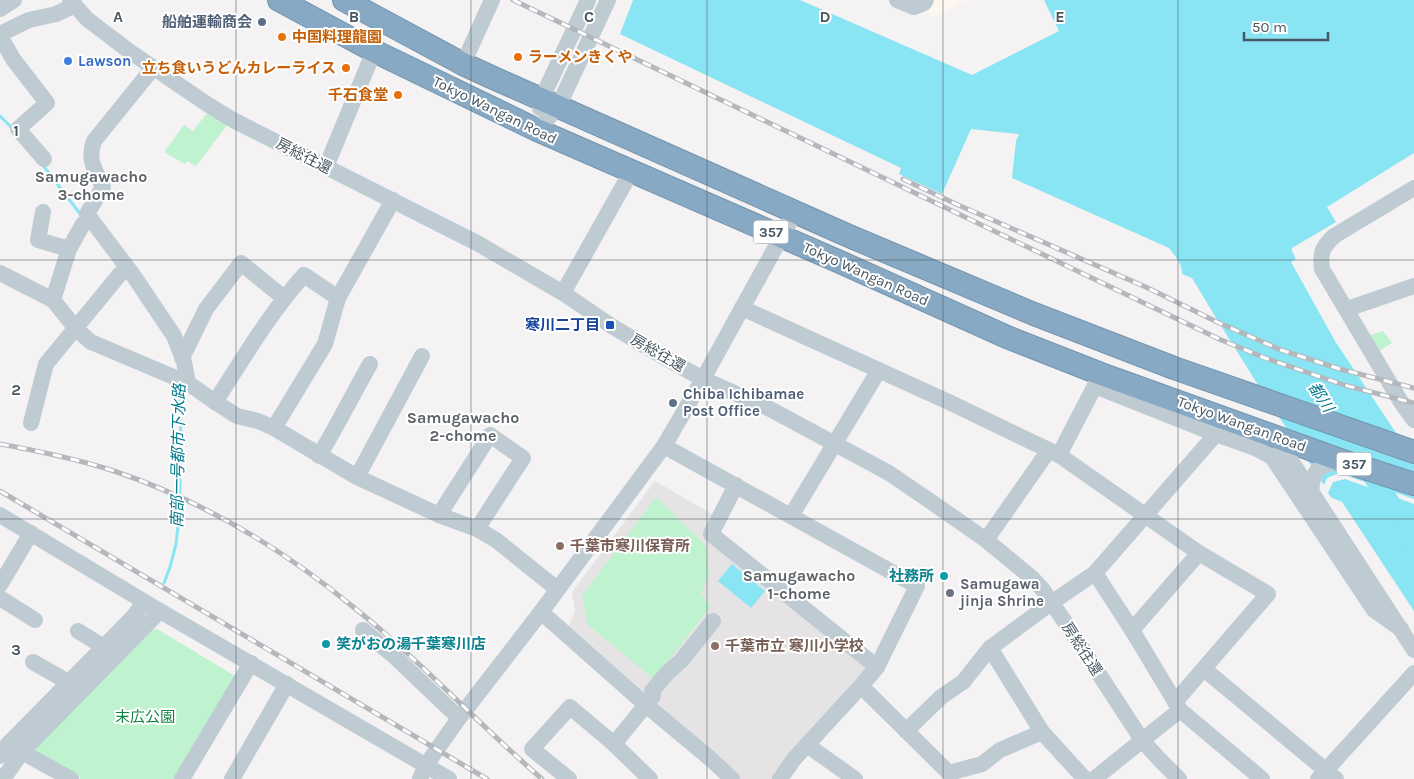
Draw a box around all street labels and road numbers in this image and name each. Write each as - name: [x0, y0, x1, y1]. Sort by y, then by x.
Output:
- street label: Tokyo Wangan Road: [430, 72, 560, 148]
- street label: 房総往還: [273, 134, 335, 178]
- road number: 357: [754, 220, 788, 243]
- street label: Tokyo Wangan Road: [800, 238, 932, 310]
- street label: 房総往還: [628, 330, 688, 376]
- street label: Tokyo Wangan Road: [1175, 392, 1309, 456]
- road number: 357: [1336, 452, 1372, 476]
- street label: 房総往還: [1058, 619, 1106, 679]

